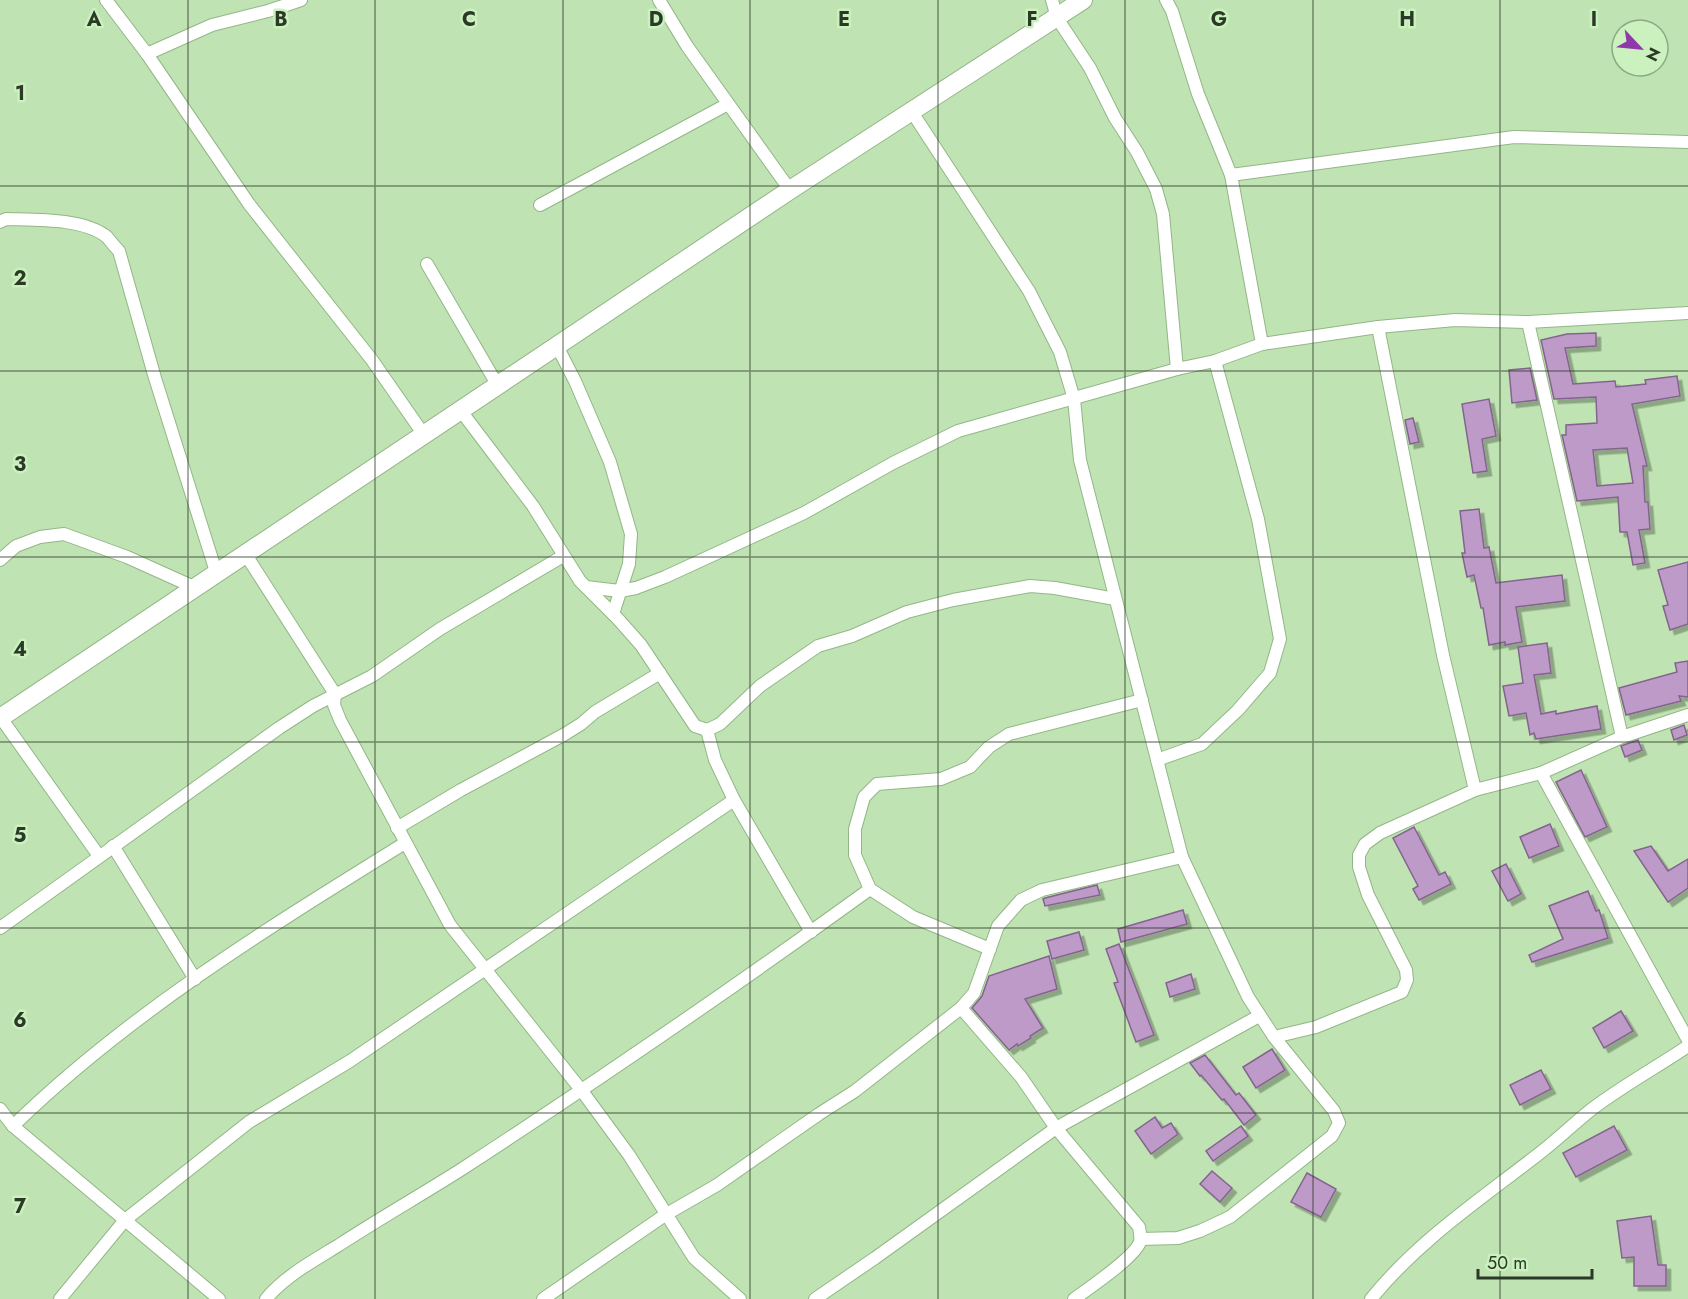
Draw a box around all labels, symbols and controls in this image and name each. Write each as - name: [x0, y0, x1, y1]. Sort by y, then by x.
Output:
- text: A: [86, 5, 102, 34]
- text: B: [274, 5, 288, 34]
- text: C: [462, 5, 476, 34]
- text: D: [649, 5, 663, 34]
- text: E: [838, 5, 850, 34]
- text: F: [1026, 5, 1038, 34]
- text: G: [1211, 5, 1227, 34]
- text: H: [1399, 5, 1415, 34]
- text: I: [1591, 5, 1597, 34]
- north arrow: [1610, 18, 1670, 78]
- text: N: [1640, 44, 1666, 65]
- text: 1: [15, 79, 25, 108]
- text: 2: [13, 264, 27, 293]
- text: 3: [14, 450, 26, 479]
- text: 4: [13, 635, 27, 664]
- text: 5: [14, 821, 27, 850]
- text: 6: [13, 1006, 27, 1035]
- text: 7: [14, 1192, 27, 1221]
- scale bar: [1478, 1242, 1592, 1280]
- text: 50 m: [1487, 1250, 1527, 1276]

